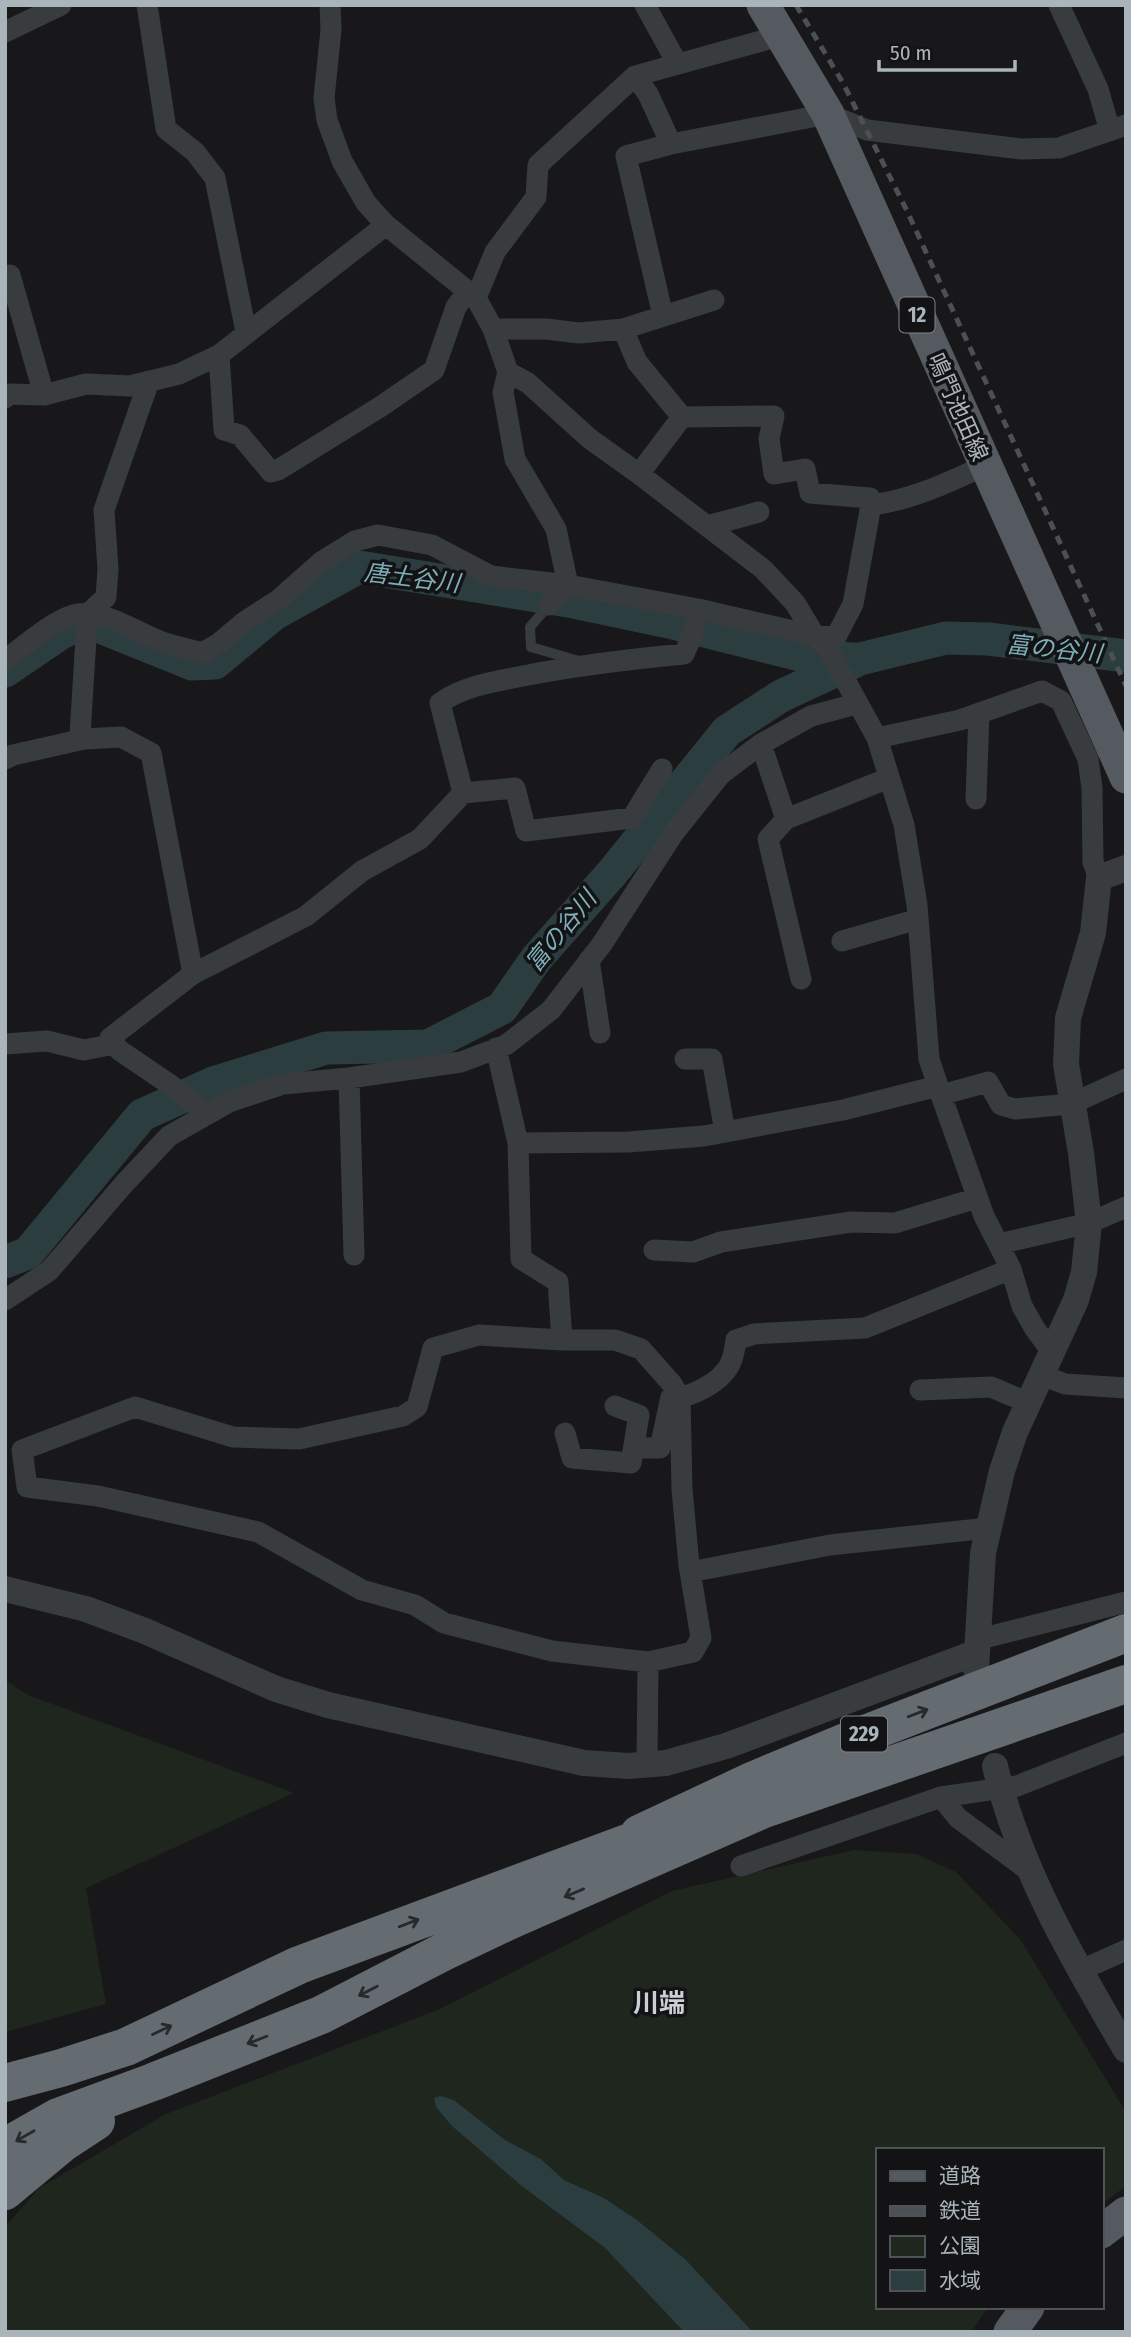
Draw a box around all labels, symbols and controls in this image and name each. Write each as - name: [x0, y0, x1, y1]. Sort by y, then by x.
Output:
- scale bar: [879, 28, 1016, 72]
- text: 50 m: [890, 40, 932, 66]
- road number: 12: [900, 298, 934, 332]
- street label: 鳴門池田線: [922, 349, 994, 465]
- water label: 唐土谷川: [363, 558, 464, 598]
- water label: 富の谷川: [1005, 630, 1106, 668]
- water label: 富の谷川: [520, 883, 604, 977]
- one-way arrow: [906, 1706, 928, 1719]
- road number: 229: [841, 1716, 887, 1752]
- one-way arrow: [563, 1888, 585, 1901]
- one-way arrow: [397, 1916, 419, 1929]
- one-way arrow: [358, 1985, 379, 1998]
- district label: 川端: [633, 1988, 685, 2019]
- one-way arrow: [151, 2022, 172, 2036]
- one-way arrow: [247, 2035, 268, 2047]
- one-way arrow: [15, 2129, 35, 2143]
- legend: [876, 2148, 1103, 2309]
- text: 道路: [939, 2163, 981, 2189]
- text: 鉄道: [939, 2198, 981, 2224]
- text: 公園: [939, 2233, 981, 2259]
- text: 水域: [939, 2268, 981, 2294]

